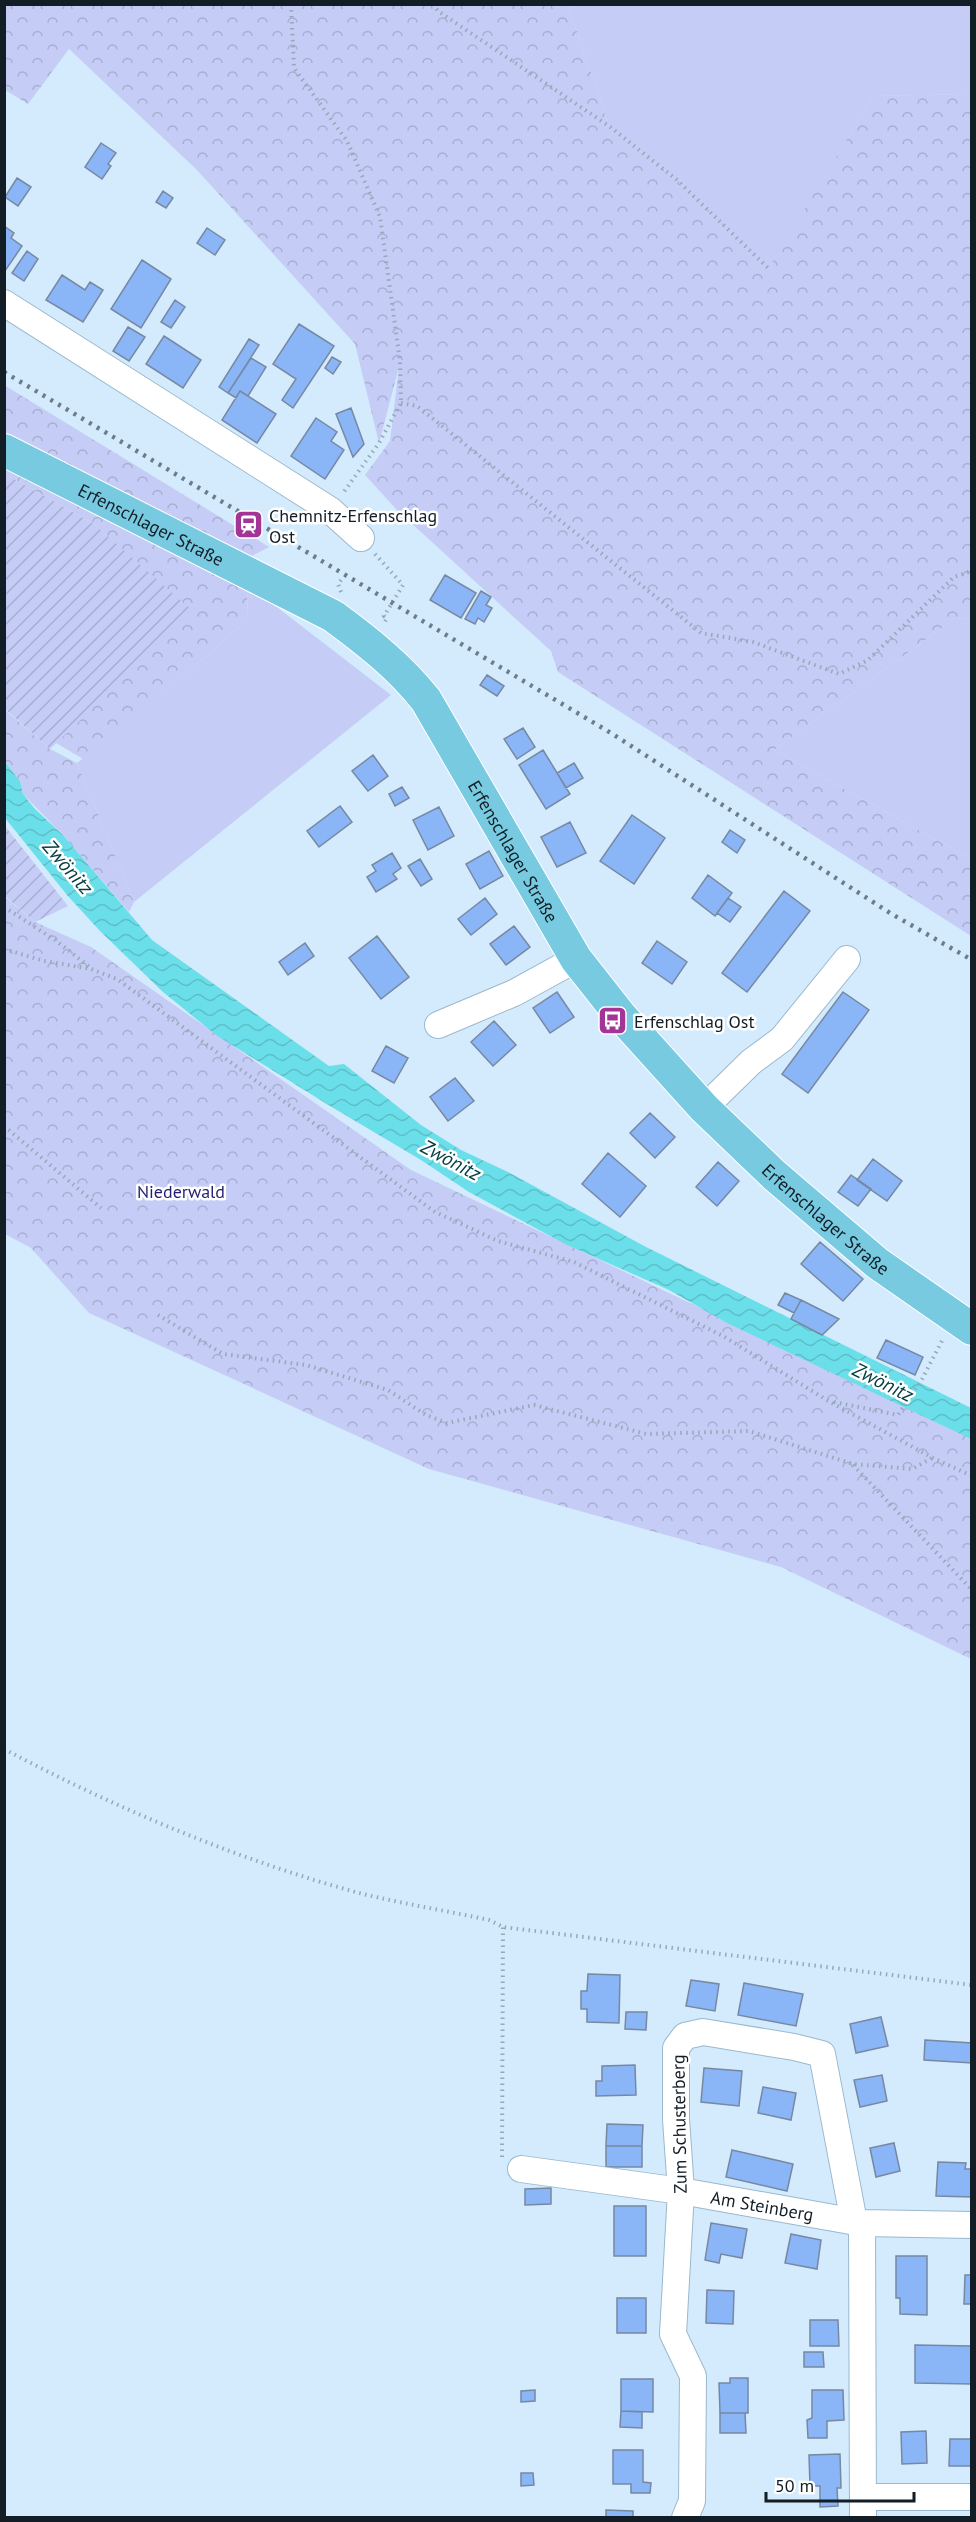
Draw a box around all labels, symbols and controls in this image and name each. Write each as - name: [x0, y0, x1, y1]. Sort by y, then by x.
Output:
- street label: Erfenschlager Straße: [75, 478, 228, 571]
- place label: Chemnitz-Erfenschlag Ost: [269, 504, 437, 548]
- station icon: Chemnitz-Erfenschlag Ost: [232, 509, 264, 541]
- street label: Erfenschlager Straße: [463, 776, 564, 926]
- water label: Zwönitz: [36, 833, 99, 900]
- bus stop icon: Erfenschlag Ost: [597, 1005, 629, 1037]
- place label: Erfenschlag Ost: [634, 1010, 755, 1033]
- water label: Zwönitz: [416, 1133, 486, 1187]
- street label: Erfenschlager Straße: [757, 1158, 894, 1280]
- park label: Niederwald: [137, 1180, 225, 1203]
- water label: Zwönitz: [847, 1356, 918, 1408]
- street label: Zum Schusterberg: [666, 2054, 692, 2194]
- street label: Am Steinberg: [709, 2185, 815, 2226]
- scale bar: [766, 2465, 914, 2503]
- text: 50 m: [775, 2474, 814, 2497]

